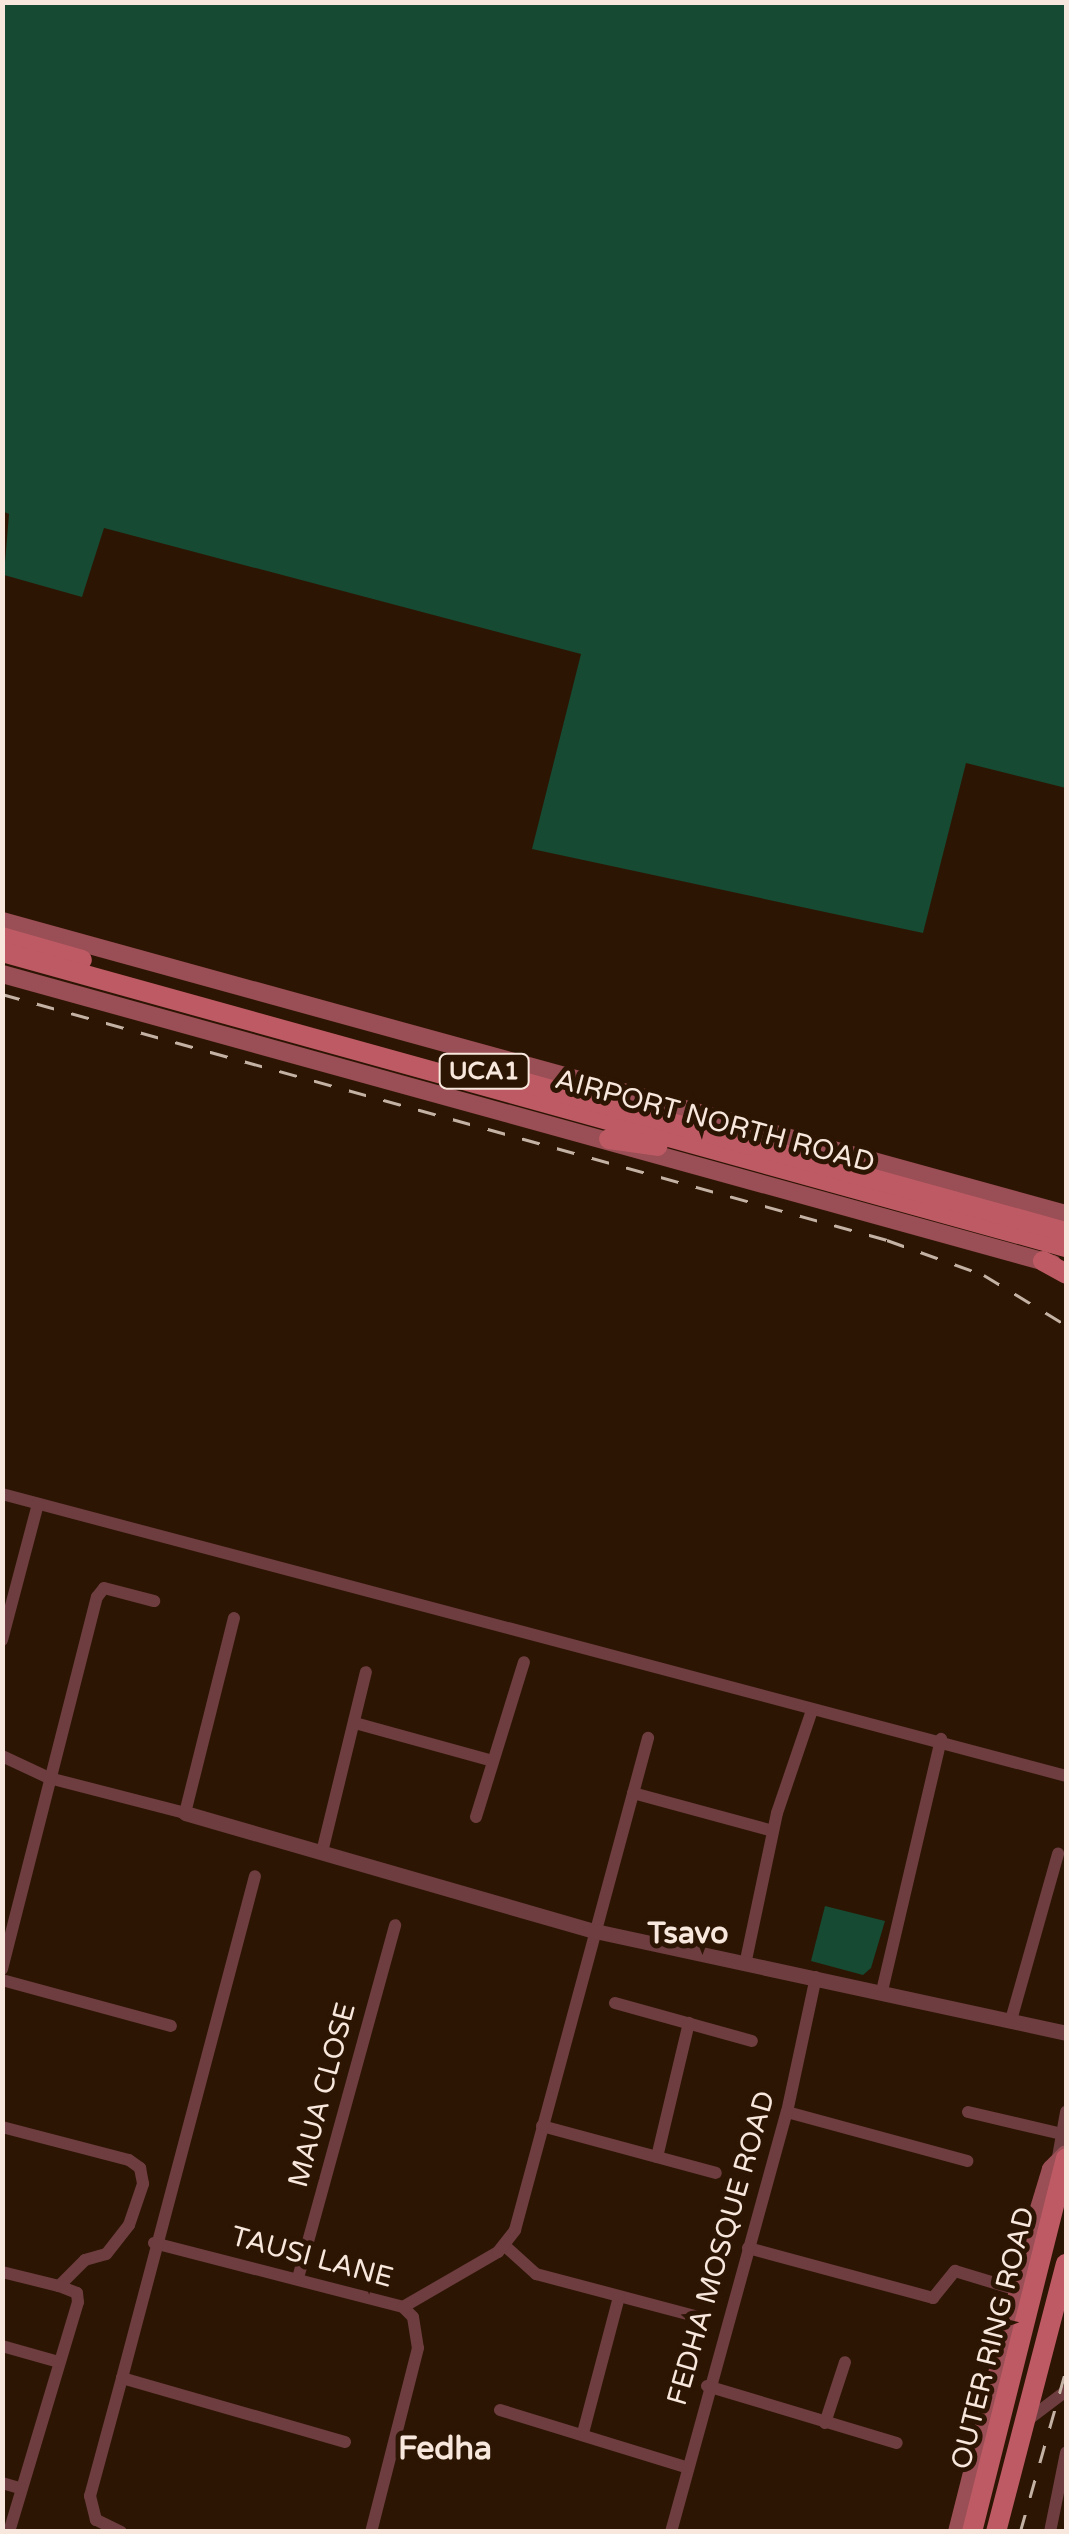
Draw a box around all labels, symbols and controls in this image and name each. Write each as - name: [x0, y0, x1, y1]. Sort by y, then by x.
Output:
- road number: UCA1: [436, 1051, 532, 1091]
- street label: AIRPORT NORTH ROAD: [552, 1062, 878, 1180]
- district label: Tsavo: [648, 1916, 728, 1952]
- street label: MAUA CLOSE: [281, 1999, 363, 2191]
- street label: FEDHA MOSQUE ROAD: [660, 2087, 782, 2409]
- street label: OUTER RING ROAD: [944, 2203, 1042, 2473]
- street label: TAUSI LANE: [227, 2219, 397, 2295]
- district label: Fedha: [398, 2430, 492, 2468]

